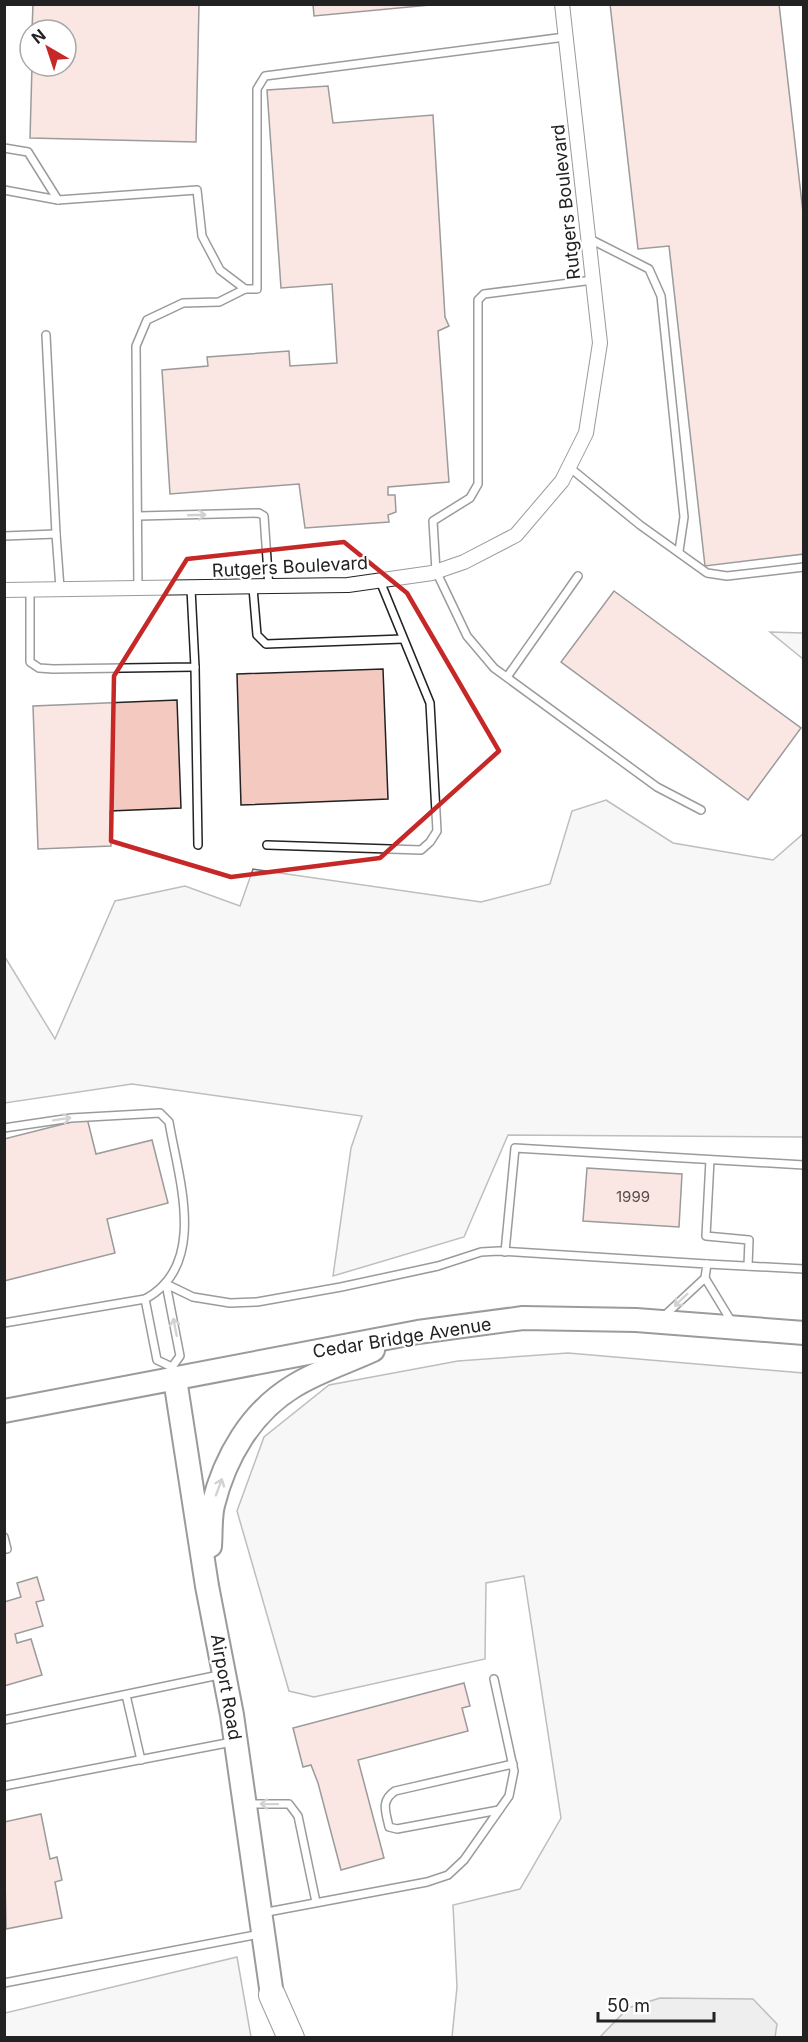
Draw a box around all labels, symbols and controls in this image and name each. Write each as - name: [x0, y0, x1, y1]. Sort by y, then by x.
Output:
- north arrow: [18, 18, 78, 78]
- text: N: [28, 25, 50, 48]
- street label: Rutgers Boulevard: [547, 123, 584, 281]
- one-way arrow: [187, 509, 207, 520]
- street label: Rutgers Boulevard: [211, 552, 369, 581]
- one-way arrow: [52, 1113, 72, 1124]
- house number: 1999: [616, 1187, 650, 1206]
- one-way arrow: [674, 1292, 689, 1307]
- street label: Cedar Bridge Avenue: [311, 1313, 493, 1362]
- one-way arrow: [169, 1318, 180, 1337]
- one-way arrow: [215, 1478, 226, 1497]
- street label: Airport Road: [207, 1632, 246, 1742]
- one-way arrow: [260, 1798, 280, 1810]
- scale bar: [598, 1985, 714, 2023]
- text: 50 m: [607, 1995, 650, 2016]

